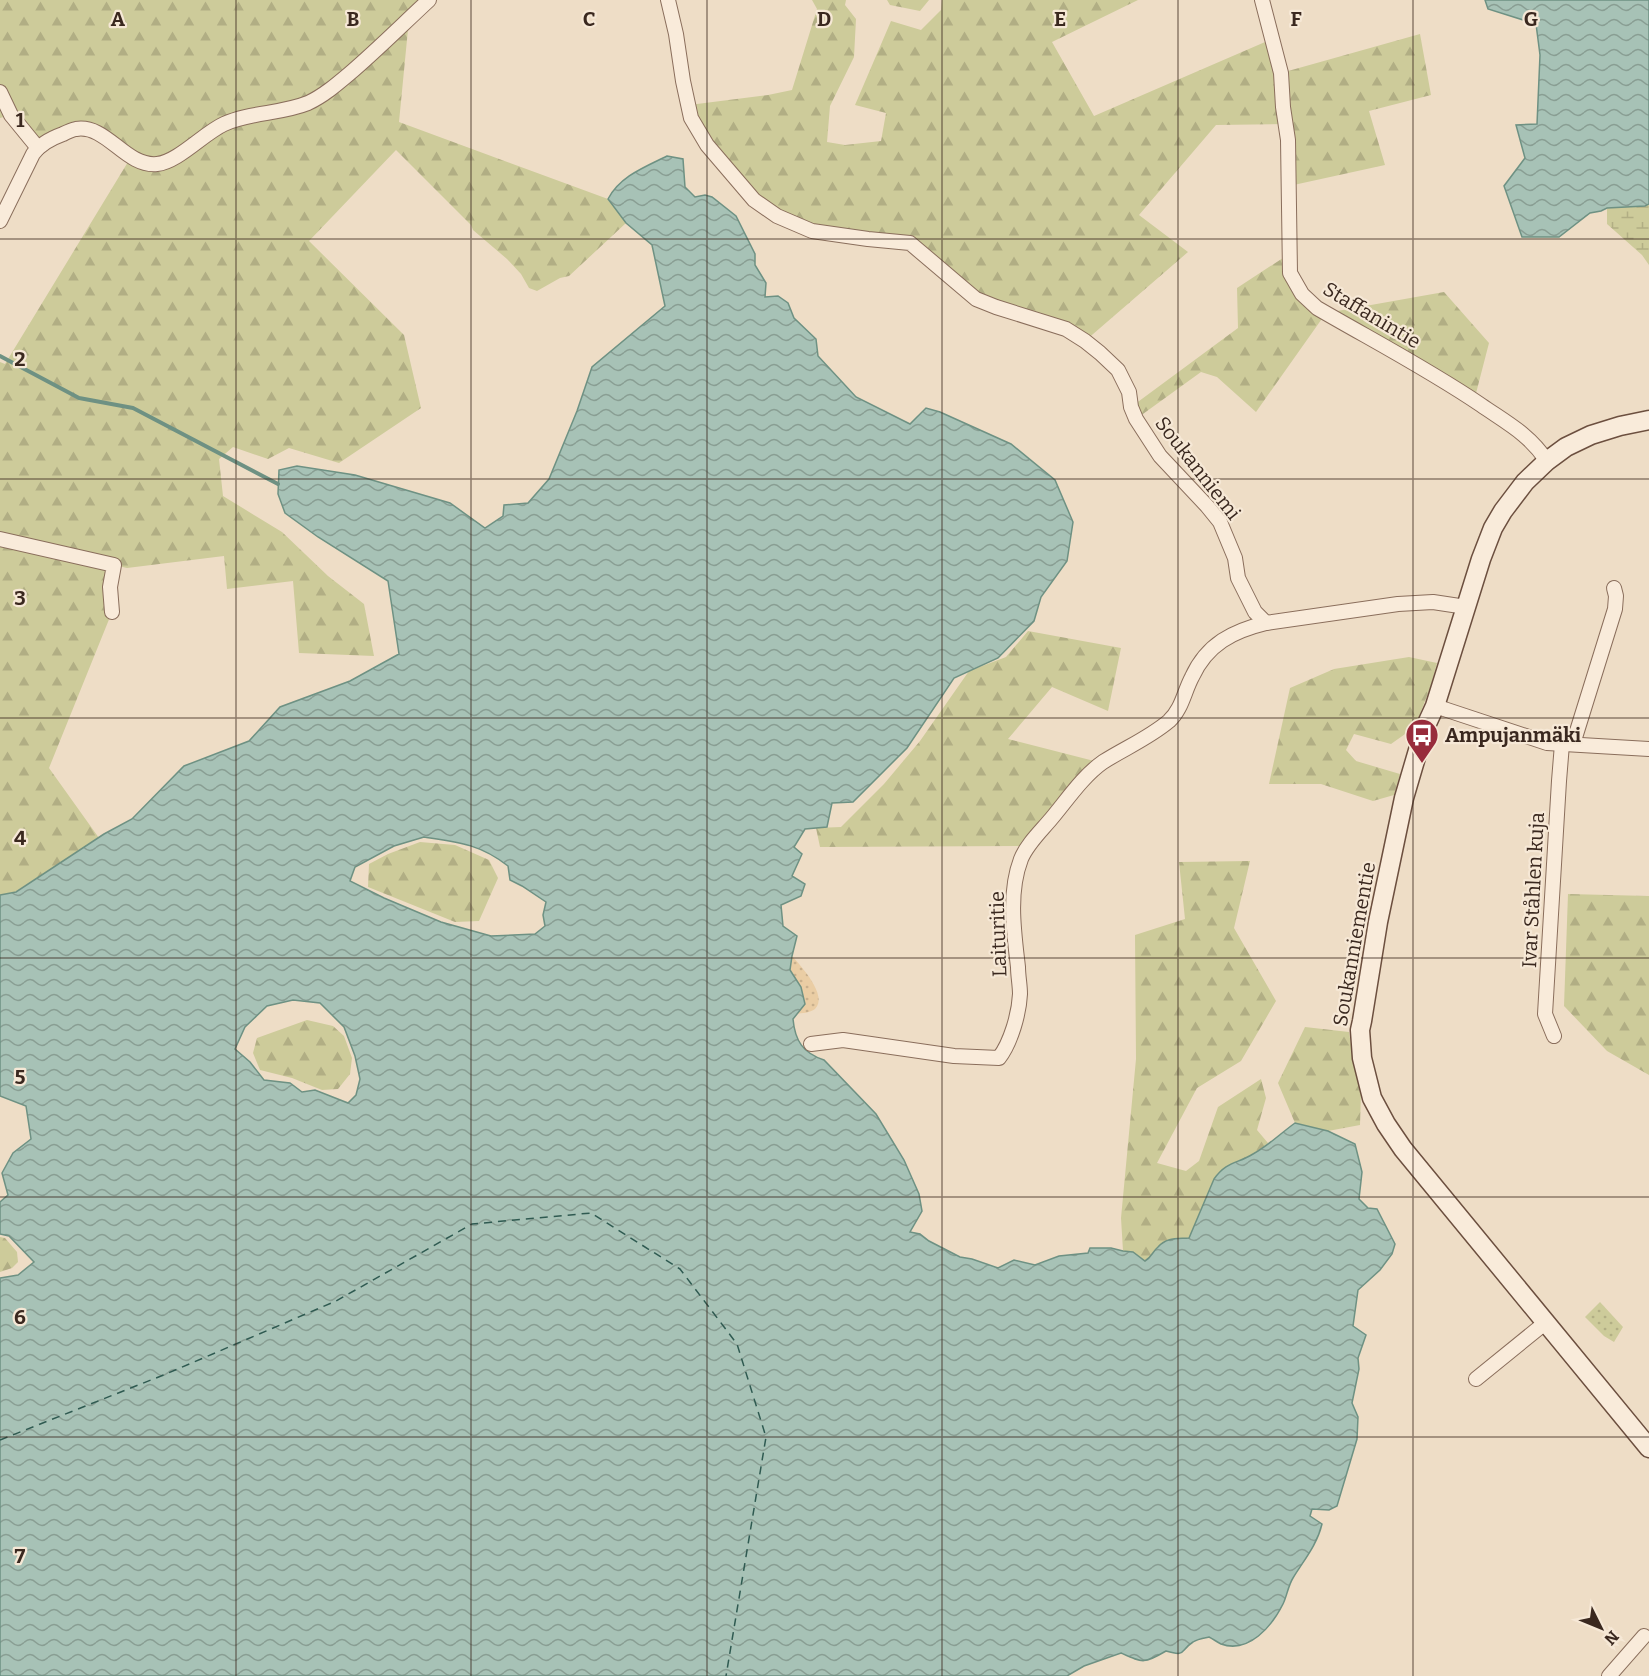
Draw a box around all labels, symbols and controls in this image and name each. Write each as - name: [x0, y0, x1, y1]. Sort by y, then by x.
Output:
- text: A: [111, 7, 126, 31]
- text: B: [347, 7, 360, 31]
- text: C: [583, 7, 595, 31]
- text: D: [817, 7, 831, 31]
- text: E: [1054, 7, 1066, 31]
- text: F: [1290, 7, 1302, 31]
- text: G: [1524, 7, 1538, 31]
- text: 1: [16, 108, 25, 132]
- street label: Staffanintie: [1319, 277, 1425, 353]
- text: 2: [14, 347, 26, 371]
- street label: Soukanniemi: [1150, 412, 1246, 525]
- text: 3: [14, 586, 26, 610]
- bus stop icon: Ampujanmäki: [1404, 717, 1440, 764]
- place label: Ampujanmäki: [1445, 723, 1582, 747]
- street label: Ivar Ståhlen kuja: [1517, 811, 1550, 969]
- text: 4: [14, 826, 26, 850]
- street label: Soukanniementie: [1328, 860, 1380, 1028]
- street label: Laituritie: [985, 891, 1011, 977]
- text: 5: [15, 1065, 26, 1089]
- text: 6: [14, 1305, 26, 1329]
- text: 7: [15, 1544, 26, 1568]
- north arrow: [1571, 1598, 1631, 1658]
- text: N: [1600, 1627, 1623, 1649]

